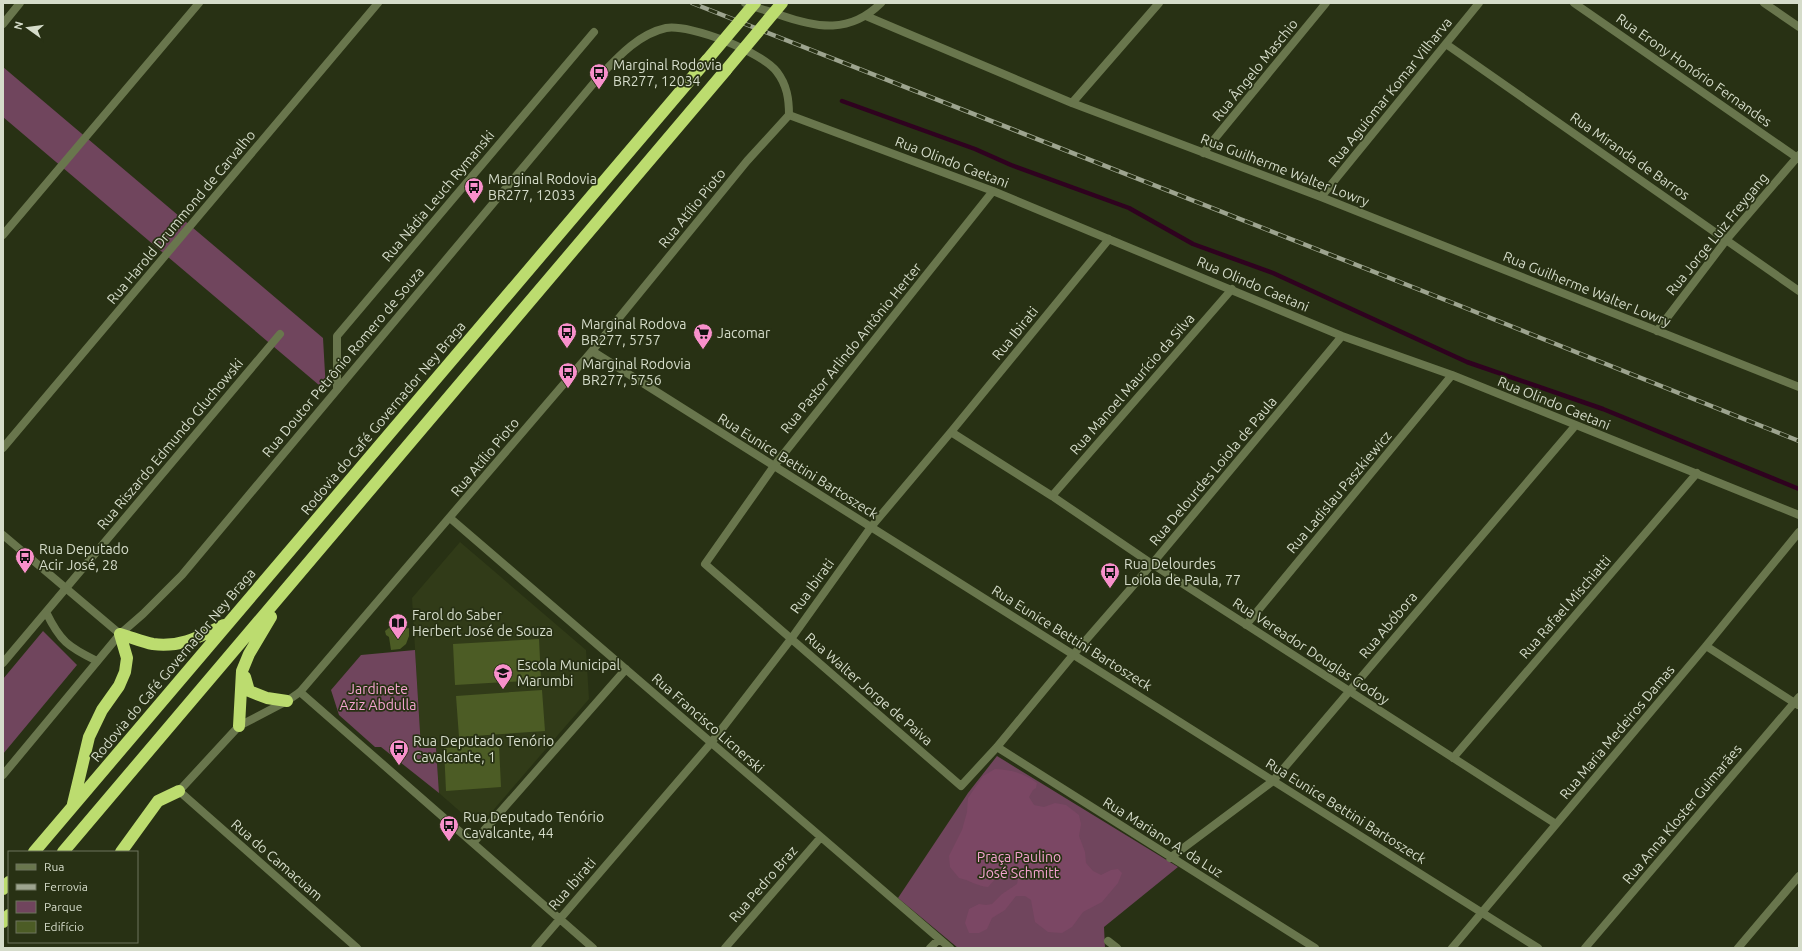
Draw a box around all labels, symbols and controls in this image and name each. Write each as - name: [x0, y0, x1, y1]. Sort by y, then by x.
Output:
- north arrow: [8, 8, 48, 48]
- street label: Rua Erony Honório Fernandes: [1613, 10, 1775, 130]
- street label: Rua Aguiomar Komar Vilharva: [1325, 14, 1455, 170]
- street label: Rua Ângelo Maschio: [1208, 15, 1301, 124]
- text: N: [11, 20, 25, 31]
- place label: Marginal Rodovia BR277, 12034: [613, 57, 722, 89]
- bus stop icon: Marginal Rodovia BR277, 12034: [588, 62, 610, 90]
- street label: Rua Miranda de Barros: [1567, 109, 1693, 203]
- street label: Rua Harold Drummond de Carvalho: [104, 127, 258, 307]
- street label: Rua Nádia Leuch Rymanski: [378, 127, 498, 265]
- street label: Rua Guilherme Walter Lowry: [1198, 130, 1372, 210]
- street label: Rua Olindo Caetani: [893, 133, 1011, 191]
- street label: Rua Atílio Pioto: [655, 165, 729, 251]
- street label: Rua Jorge Luiz Freygang: [1663, 170, 1771, 298]
- place label: Marginal Rodovia BR277, 12033: [488, 171, 597, 203]
- bus stop icon: Marginal Rodovia BR277, 12033: [463, 176, 485, 204]
- street label: Rua Guilherme Walter Lowry: [1501, 248, 1673, 330]
- street label: Rua Olindo Caetani: [1195, 253, 1311, 315]
- street label: Rua Pastor Arlindo Antônio Herter: [777, 259, 925, 436]
- street label: Rua Doutor Petrônio Romero de Souza: [259, 264, 427, 460]
- street label: Rua Ibirati: [989, 303, 1041, 363]
- street label: Rua Manoel Maurício da Silva: [1066, 310, 1198, 458]
- place label: Marginal Rodova BR277, 5757: [581, 316, 686, 348]
- street label: Rodovia do Café Governador Ney Braga: [297, 318, 469, 518]
- bus stop icon: Marginal Rodova BR277, 5757: [556, 321, 578, 349]
- supermarket icon: Jacomar: [692, 322, 714, 350]
- place label: Jacomar: [717, 325, 771, 341]
- street label: Rua Riszardo Edmundo Gluchowski: [94, 355, 246, 533]
- place label: Marginal Rodovia BR277, 5756: [582, 356, 691, 388]
- bus stop icon: Marginal Rodovia BR277, 5756: [557, 361, 579, 389]
- street label: Rua Olindo Caetani: [1495, 373, 1613, 433]
- street label: Rua Delourdes Loiola de Paula: [1146, 393, 1280, 549]
- street label: Rua Eunice Bettini Bartoszeck: [715, 410, 881, 522]
- street label: Rua Atílio Pioto: [448, 415, 522, 499]
- street label: Rua Ladislau Paszkiewicz: [1283, 428, 1395, 556]
- place label: Rua Deputado Acir José, 28: [39, 541, 129, 573]
- bus stop icon: Rua Deputado Acir José, 28: [14, 546, 36, 574]
- street label: Rua Rafael Mischiatti: [1516, 552, 1614, 662]
- street label: Rua Ibirati: [787, 556, 837, 616]
- place label: Rua Delourdes Loiola de Paula, 77: [1124, 556, 1241, 588]
- bus stop icon: Rua Delourdes Loiola de Paula, 77: [1099, 561, 1121, 589]
- street label: Rodovia do Café Governador Ney Braga: [87, 565, 259, 765]
- street label: Rua Eunice Bettini Bartoszeck: [989, 582, 1155, 694]
- street label: Rua Abóbora: [1356, 589, 1420, 661]
- street label: Rua Vereador Douglas Godoy: [1230, 594, 1392, 708]
- place label: Farol do Saber Herbert José de Souza: [412, 607, 553, 639]
- library icon: Farol do Saber Herbert José de Souza: [387, 612, 409, 640]
- street label: Rua Walter Jorge de Paiva: [802, 629, 936, 749]
- place label: Escola Municipal Marumbi: [517, 657, 621, 689]
- school or university icon: Escola Municipal Marumbi: [492, 662, 514, 690]
- street label: Rua Maria Medeiros Damas: [1556, 662, 1678, 802]
- street label: Rua Francisco Licnerski: [649, 670, 767, 776]
- park label: Jardinete Aziz Abdulla: [340, 681, 416, 713]
- place label: Rua Deputado Tenório Cavalcante, 1: [413, 733, 554, 765]
- bus stop icon: Rua Deputado Tenório Cavalcante, 1: [388, 738, 410, 766]
- street label: Rua Anna Kloster Guimarães: [1619, 741, 1745, 887]
- street label: Rua Eunice Bettini Bartoszeck: [1263, 755, 1429, 867]
- street label: Rua Mariano A. da Luz: [1100, 794, 1226, 880]
- place label: Rua Deputado Tenório Cavalcante, 44: [463, 809, 604, 841]
- bus stop icon: Rua Deputado Tenório Cavalcante, 44: [438, 814, 460, 842]
- street label: Rua do Camacuam: [228, 816, 326, 904]
- street label: Rua Pedro Braz: [726, 843, 800, 925]
- park label: Praça Paulino José Schmitt: [977, 849, 1061, 881]
- legend: [8, 851, 138, 943]
- street label: Rua Ibirati: [545, 855, 599, 913]
- text: Rua: [44, 860, 65, 873]
- text: Ferrovia: [44, 880, 88, 893]
- text: Parque: [44, 900, 82, 913]
- text: Edifício: [44, 920, 84, 933]

